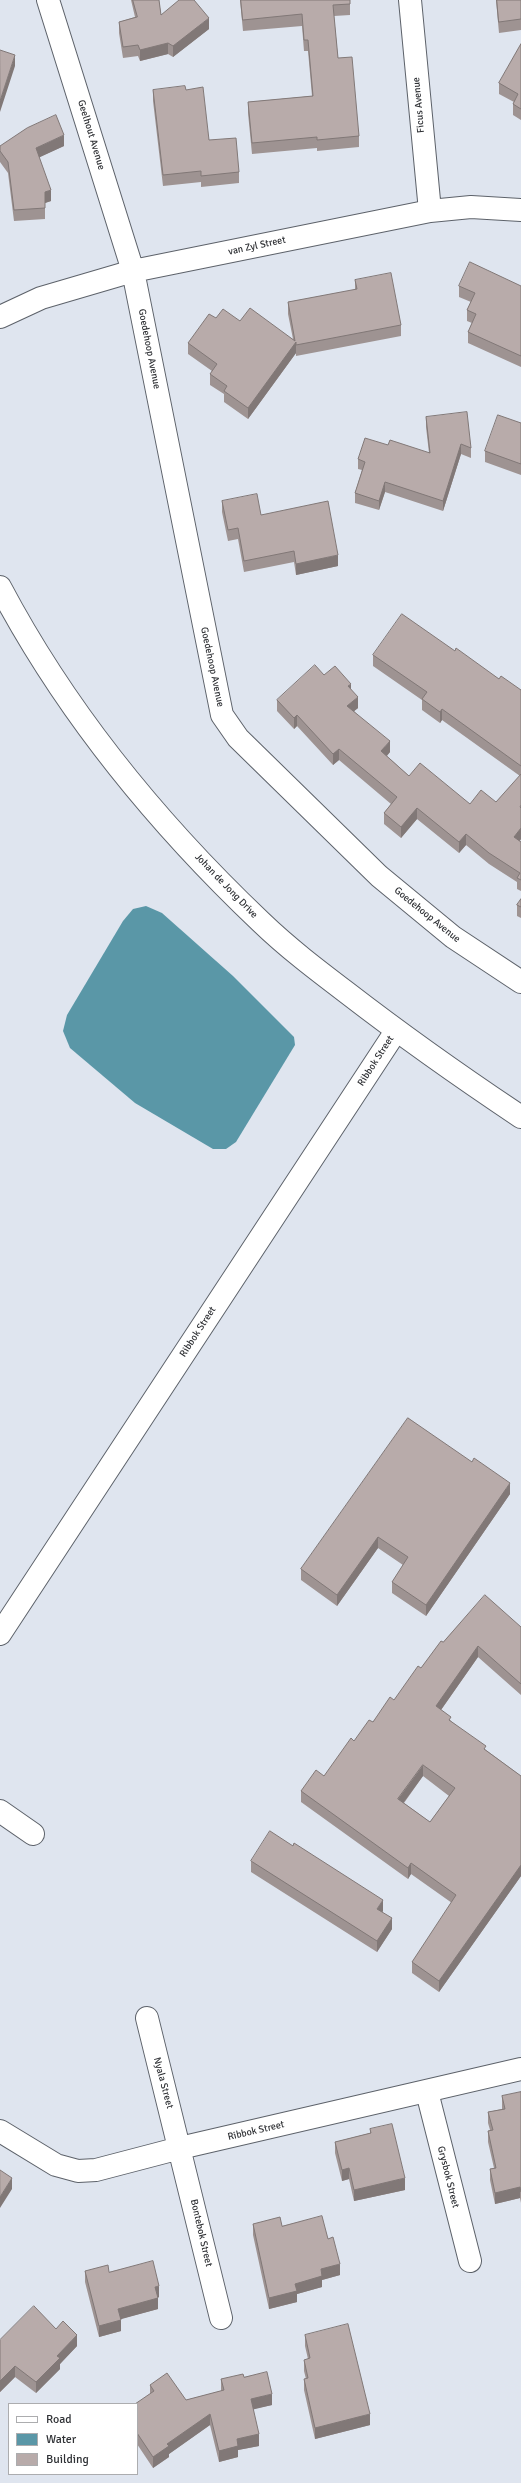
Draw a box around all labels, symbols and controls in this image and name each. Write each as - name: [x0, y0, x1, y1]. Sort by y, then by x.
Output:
- street label: Ficus Avenue: [411, 77, 427, 133]
- street label: Geelhout Avenue: [75, 99, 107, 171]
- street label: van Zyl Street: [227, 234, 287, 258]
- street label: Goedehoop Avenue: [135, 308, 163, 390]
- street label: Goedehoop Avenue: [198, 626, 226, 708]
- street label: Johan de Jong Drive: [192, 851, 260, 921]
- street label: Goedehoop Avenue: [392, 885, 462, 945]
- street label: Ribbok Street: [355, 1034, 397, 1088]
- street label: Ribbok Street: [177, 1305, 219, 1359]
- street label: Nyala Street: [150, 2056, 176, 2110]
- street label: Ribbok Street: [227, 2119, 285, 2143]
- street label: Grysbok Street: [435, 2145, 461, 2209]
- street label: Bontebok Street: [187, 2198, 215, 2268]
- legend: [8, 2403, 138, 2475]
- text: Road: [46, 2412, 72, 2427]
- text: Water: [46, 2432, 76, 2447]
- text: Building: [46, 2452, 89, 2467]

